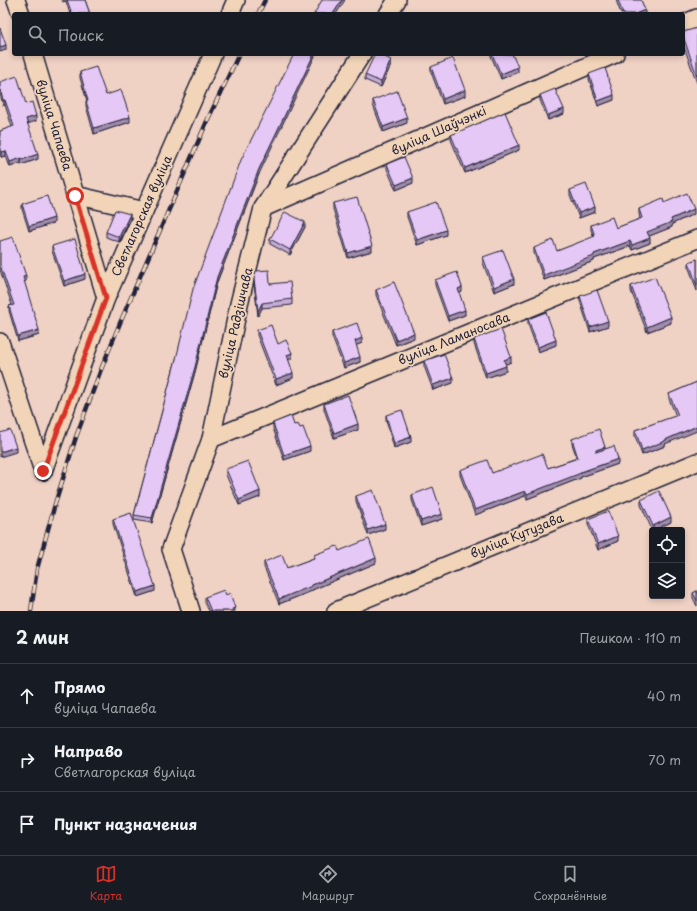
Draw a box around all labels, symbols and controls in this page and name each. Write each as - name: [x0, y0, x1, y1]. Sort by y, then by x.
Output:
- search box: [12, 12, 685, 56]
- icon: search: [26, 23, 48, 45]
- text: Поиск: [58, 23, 104, 46]
- street label: вуліца Чапаева: [33, 77, 78, 173]
- street label: вуліца Шаўчэнкі: [388, 101, 489, 159]
- street label: Светлагорская вуліца: [106, 152, 176, 279]
- route start: [66, 187, 84, 205]
- street label: вуліца Радзішчава: [213, 265, 257, 380]
- street label: вуліца Ламаносава: [395, 307, 513, 369]
- route end: [34, 462, 52, 480]
- street label: вуліца Кутузава: [467, 508, 566, 562]
- map controls: [649, 527, 685, 599]
- button: locate: [649, 527, 685, 563]
- button: layers: [649, 563, 685, 599]
- text: 2 мин: [16, 624, 69, 650]
- text: Пешком · 110 m: [579, 628, 681, 647]
- text: Прямо: [54, 675, 105, 698]
- icon: ahead: [16, 685, 38, 707]
- text: 40 m: [647, 686, 681, 705]
- text: вуліца Чапаева: [54, 698, 156, 717]
- text: Направо: [54, 739, 123, 762]
- icon: right: [16, 749, 38, 771]
- text: 70 m: [648, 750, 681, 769]
- text: Светлагорская вуліца: [54, 762, 196, 781]
- text: Пункт назначения: [54, 812, 197, 835]
- icon: arrive: [16, 813, 38, 835]
- tab: Карта: [90, 863, 122, 904]
- tab: Маршрут: [302, 863, 354, 904]
- tab: Сохранённые: [534, 863, 607, 904]

